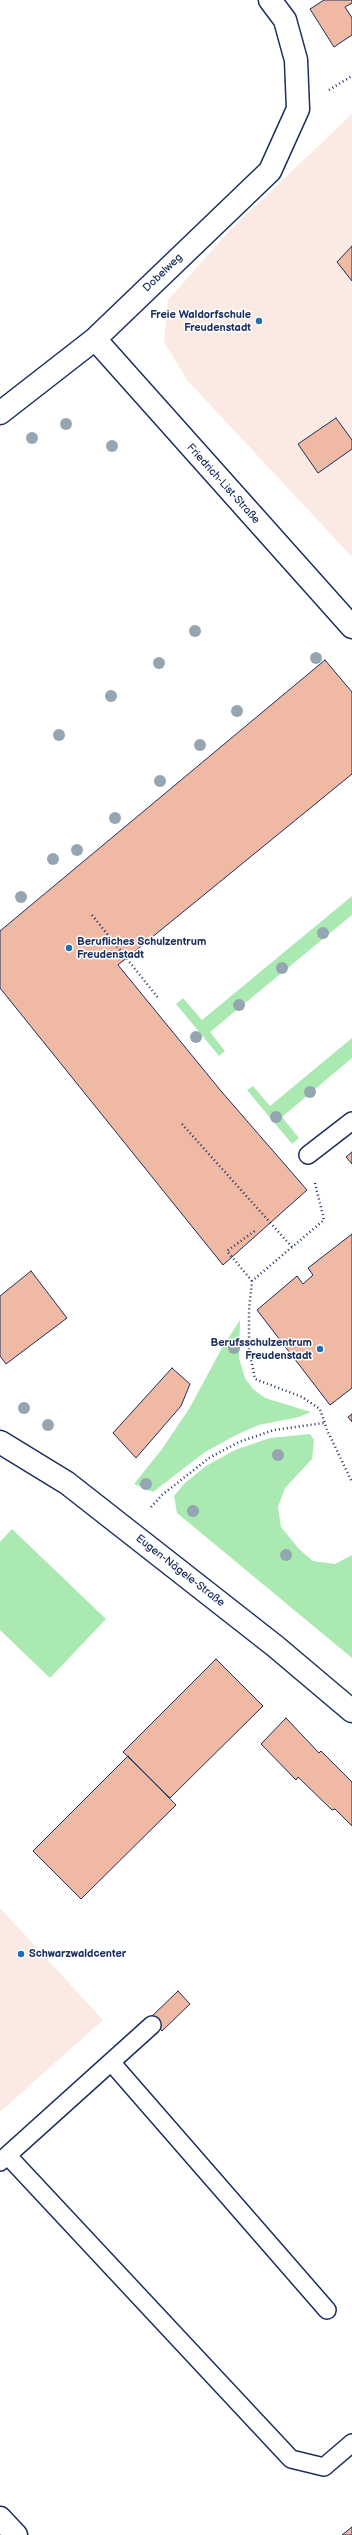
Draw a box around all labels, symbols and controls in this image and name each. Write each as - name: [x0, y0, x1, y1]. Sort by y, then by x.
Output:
- street label: Dobelweg: [141, 251, 185, 295]
- place label: Freie Waldorfschule Freudenstadt: [150, 308, 251, 334]
- marker: Freie Waldorfschule Freudenstadt: [254, 316, 264, 326]
- street label: Friedrich-List-Straße: [184, 441, 262, 527]
- place label: Berufliches Schulzentrum Freudenstadt: [77, 935, 206, 961]
- marker: Berufliches Schulzentrum Freudenstadt: [64, 943, 74, 953]
- place label: Berufsschulzentrum Freudenstadt: [210, 1336, 312, 1362]
- marker: Berufsschulzentrum Freudenstadt: [315, 1344, 325, 1354]
- street label: Eugen-Nägele-Straße: [133, 1532, 227, 1610]
- place label: Schwarzwaldcenter: [29, 1947, 126, 1961]
- marker: Schwarzwaldcenter: [16, 1949, 26, 1959]

